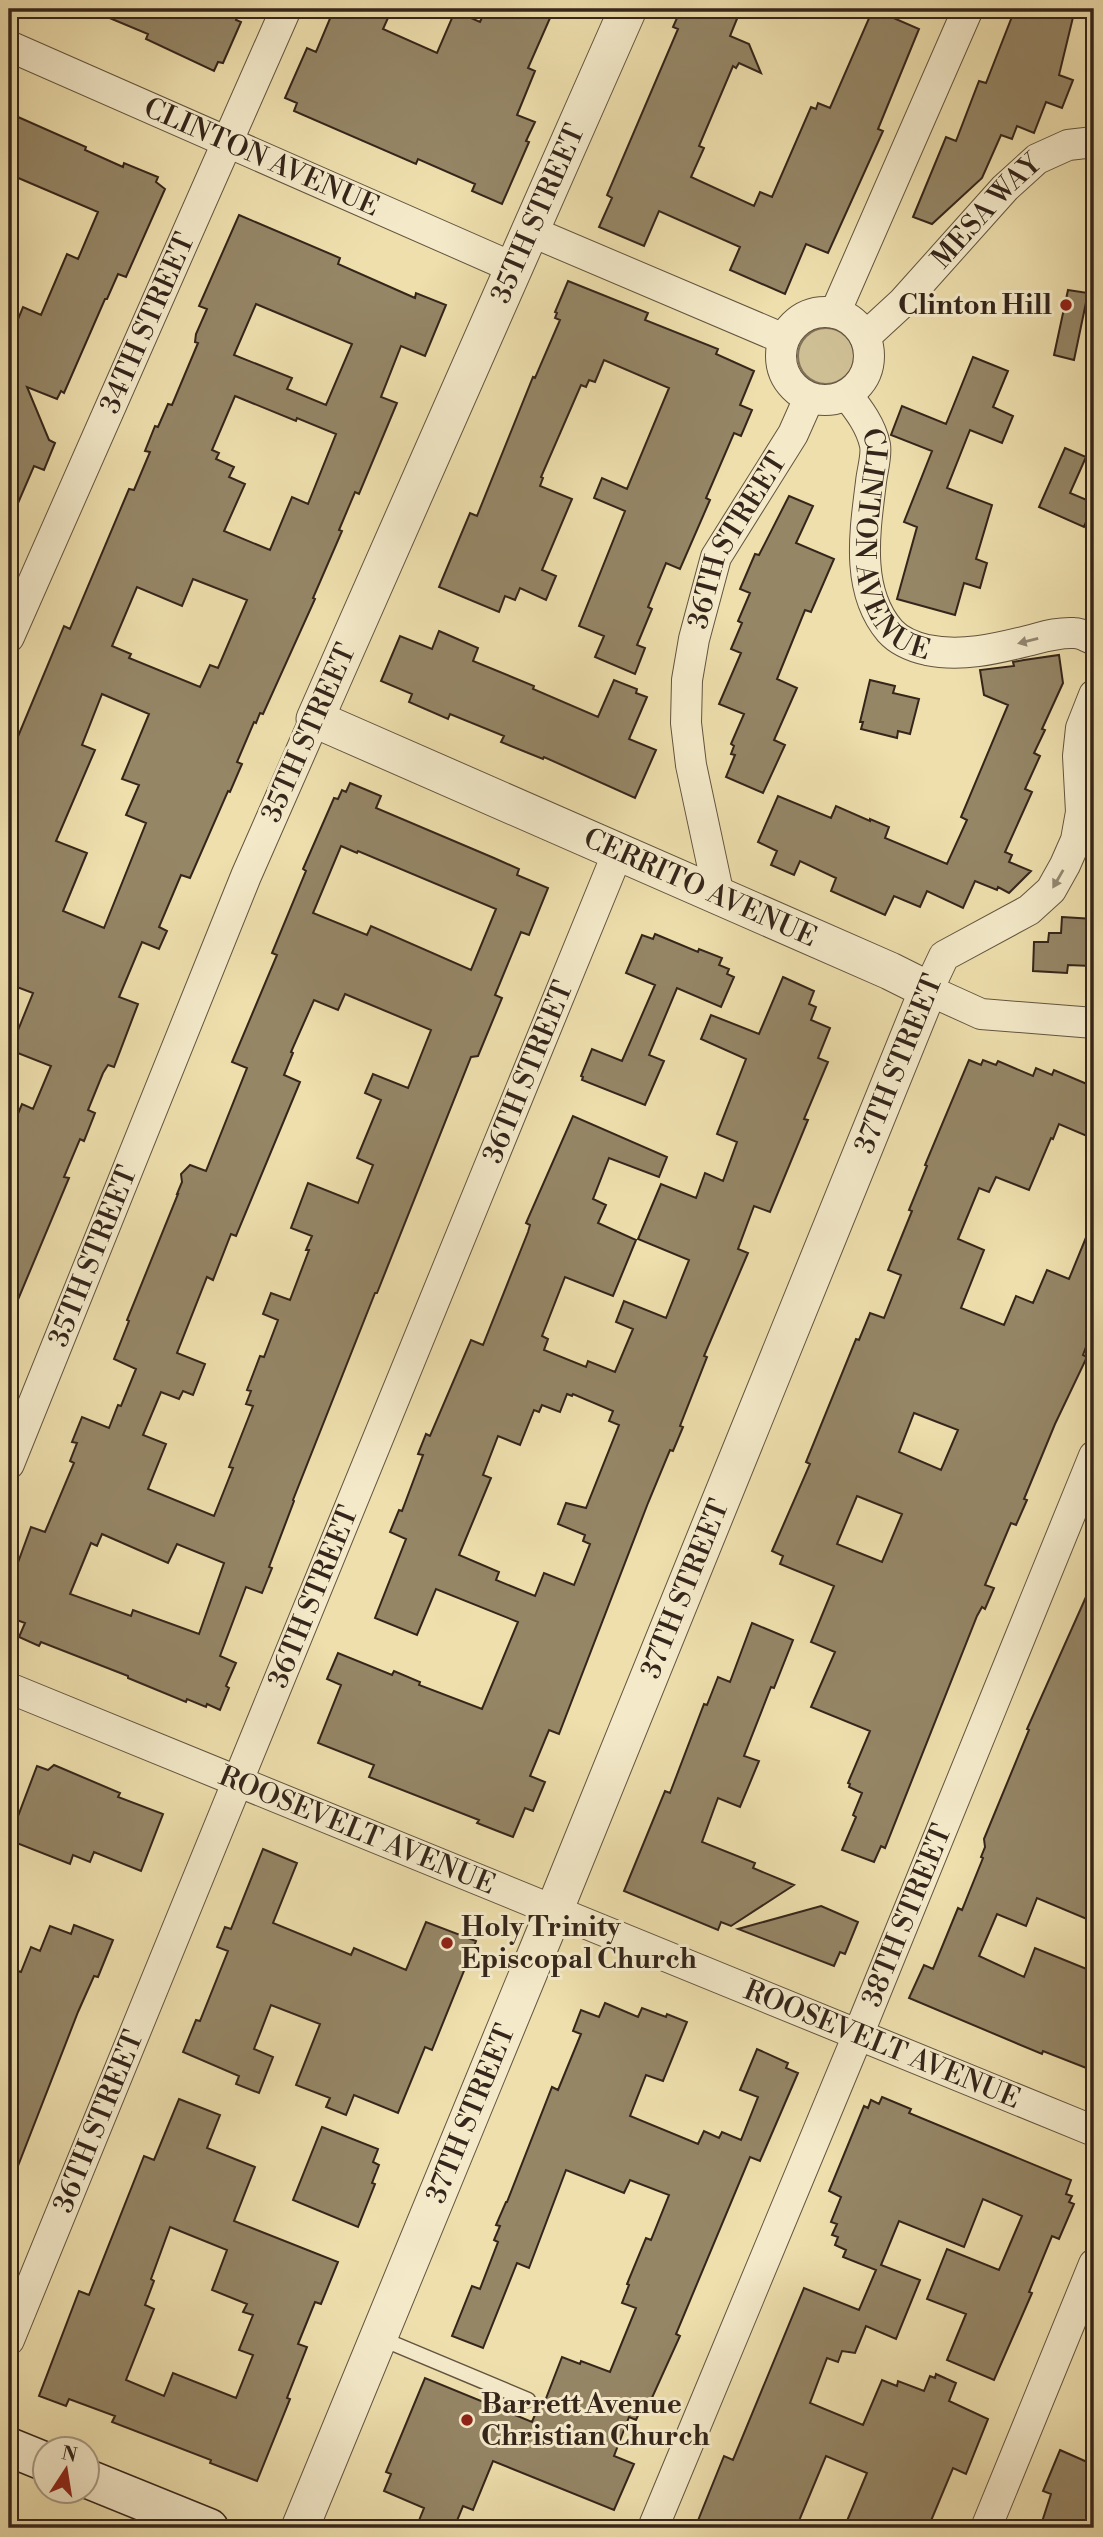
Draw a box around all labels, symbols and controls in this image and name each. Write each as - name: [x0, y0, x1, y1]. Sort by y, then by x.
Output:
- street label: CLINTON AVENUE: [139, 90, 385, 224]
- street label: 35TH STREET: [483, 119, 593, 308]
- street label: MESA WAY: [924, 145, 1050, 276]
- street label: 34TH STREET: [92, 228, 202, 419]
- place label: Clinton Hill: [898, 288, 1052, 323]
- marker: Clinton Hill: [1058, 297, 1074, 313]
- street label: CLINTON AVENUE: [847, 424, 934, 668]
- street label: 36TH STREET: [680, 446, 794, 632]
- one-way arrow: [1017, 636, 1039, 647]
- street label: 35TH STREET: [254, 638, 364, 828]
- street label: CERRITO AVENUE: [578, 821, 822, 955]
- one-way arrow: [1052, 869, 1064, 888]
- street label: 37TH STREET: [847, 969, 951, 1159]
- street label: 36TH STREET: [475, 976, 581, 1168]
- street label: 35TH STREET: [41, 1161, 145, 1352]
- street label: 37TH STREET: [633, 1494, 737, 1683]
- street label: 36TH STREET: [260, 1501, 366, 1693]
- street label: ROOSEVELT AVENUE: [214, 1758, 500, 1902]
- street label: 38TH STREET: [854, 1819, 959, 2012]
- place label: Holy Trinity Episcopal Church: [461, 1910, 697, 1977]
- marker: Holy Trinity Episcopal Church: [439, 1935, 455, 1951]
- street label: ROOSEVELT AVENUE: [739, 1972, 1025, 2116]
- street label: 37TH STREET: [418, 2019, 523, 2208]
- street label: 36TH STREET: [46, 2025, 151, 2218]
- place label: Barrett Avenue Christian Church: [481, 2387, 710, 2454]
- marker: Barrett Avenue Christian Church: [459, 2412, 475, 2428]
- north arrow: [32, 2436, 102, 2506]
- text: N: [59, 2441, 79, 2468]

